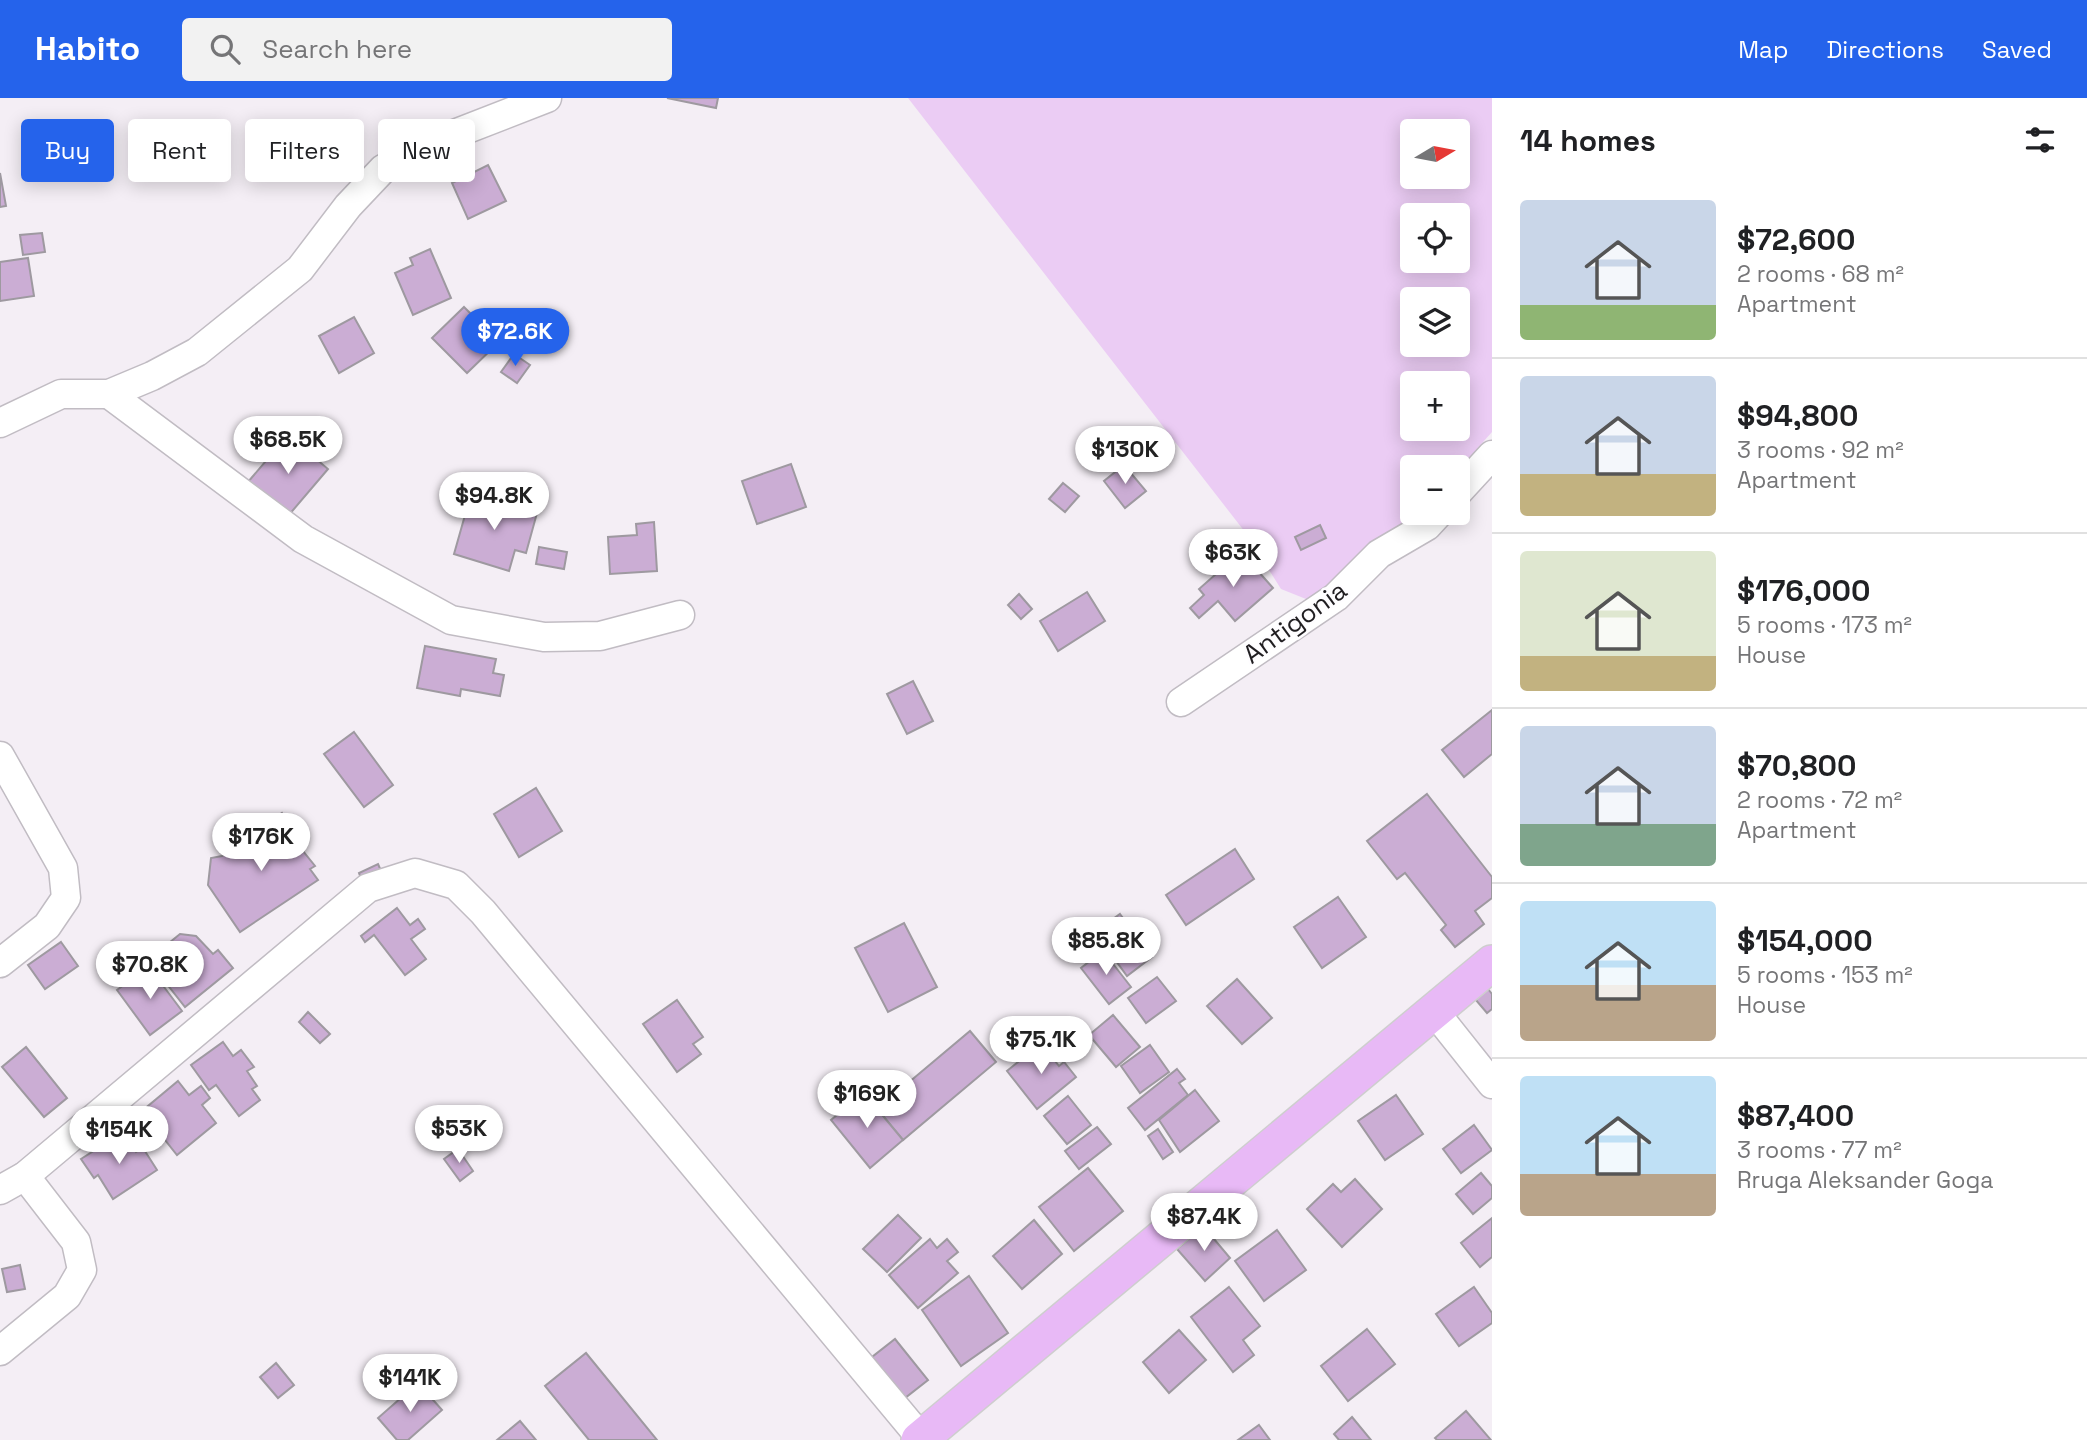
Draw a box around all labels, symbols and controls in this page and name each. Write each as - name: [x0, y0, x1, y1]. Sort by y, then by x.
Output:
- search box: [182, 18, 672, 81]
- text: Habito: [35, 28, 140, 70]
- icon: search: [206, 30, 244, 68]
- text: Search here: [262, 32, 412, 66]
- text: Map: [1738, 34, 1788, 65]
- text: Directions: [1826, 34, 1944, 65]
- text: Saved: [1982, 34, 2052, 65]
- chip: Buy: [21, 119, 114, 182]
- chip: Rent: [128, 119, 231, 182]
- chip: Filters: [245, 119, 364, 182]
- chip: New: [378, 119, 475, 182]
- north arrow: [1400, 119, 1470, 189]
- map controls: [1400, 119, 1470, 525]
- text: 14 homes: [1520, 121, 1656, 160]
- icon: filters: [2021, 121, 2059, 159]
- button: locate: [1400, 203, 1470, 273]
- text: $72,600: [1737, 220, 1855, 259]
- icon: home: [1576, 228, 1660, 312]
- text: 2 rooms · 68 m²: [1737, 259, 1904, 289]
- button: layers: [1400, 287, 1470, 357]
- text: Apartment: [1737, 289, 1857, 319]
- pin: $72.6K: [458, 308, 572, 368]
- text: $72.6K: [477, 316, 553, 346]
- button: +: [1400, 371, 1470, 441]
- text: $94,800: [1737, 396, 1859, 435]
- icon: home: [1576, 404, 1660, 488]
- pin: $68.5K: [231, 416, 345, 476]
- text: $68.5K: [249, 424, 327, 454]
- pin: $130K: [1076, 426, 1174, 486]
- text: $130K: [1091, 434, 1159, 464]
- text: 3 rooms · 92 m²: [1737, 435, 1904, 465]
- button: −: [1400, 455, 1470, 525]
- text: Apartment: [1737, 465, 1857, 495]
- pin: $94.8K: [437, 472, 551, 532]
- text: $94.8K: [455, 480, 533, 510]
- pin: $63K: [1192, 530, 1274, 589]
- text: $63K: [1205, 537, 1261, 567]
- text: $176,000: [1737, 571, 1871, 610]
- street label: Antigonia: [1236, 573, 1354, 671]
- icon: home: [1576, 579, 1660, 663]
- text: 5 rooms · 173 m²: [1737, 610, 1912, 640]
- text: House: [1737, 640, 1806, 670]
- text: $70,800: [1737, 746, 1856, 785]
- icon: home: [1576, 754, 1660, 838]
- text: 2 rooms · 72 m²: [1737, 785, 1902, 815]
- pin: $176K: [212, 814, 310, 873]
- text: Apartment: [1737, 815, 1857, 845]
- text: $176K: [228, 821, 294, 851]
- pin: $85.8K: [1049, 918, 1163, 977]
- text: $154,000: [1737, 921, 1873, 960]
- text: $85.8K: [1068, 925, 1144, 955]
- icon: home: [1576, 929, 1660, 1013]
- pin: $70.8K: [93, 942, 207, 1001]
- text: $70.8K: [112, 949, 188, 979]
- text: 5 rooms · 153 m²: [1737, 960, 1913, 990]
- text: House: [1737, 990, 1806, 1020]
- pin: $75.1K: [984, 1016, 1098, 1076]
- text: $75.1K: [1006, 1024, 1076, 1054]
- pin: $169K: [818, 1070, 916, 1130]
- text: $169K: [833, 1078, 901, 1108]
- text: $87,400: [1737, 1096, 1854, 1135]
- icon: home: [1576, 1104, 1660, 1188]
- pin: $53K: [418, 1105, 500, 1165]
- pin: $154K: [70, 1107, 168, 1166]
- text: $53K: [431, 1113, 487, 1143]
- text: $154K: [85, 1114, 153, 1144]
- text: 3 rooms · 77 m²: [1737, 1135, 1902, 1165]
- text: Rruga Aleksander Goga: [1737, 1165, 1993, 1195]
- pin: $87.4K: [1147, 1194, 1261, 1253]
- text: $87.4K: [1167, 1201, 1241, 1231]
- pin: $141K: [361, 1354, 459, 1414]
- text: $141K: [379, 1362, 441, 1392]

